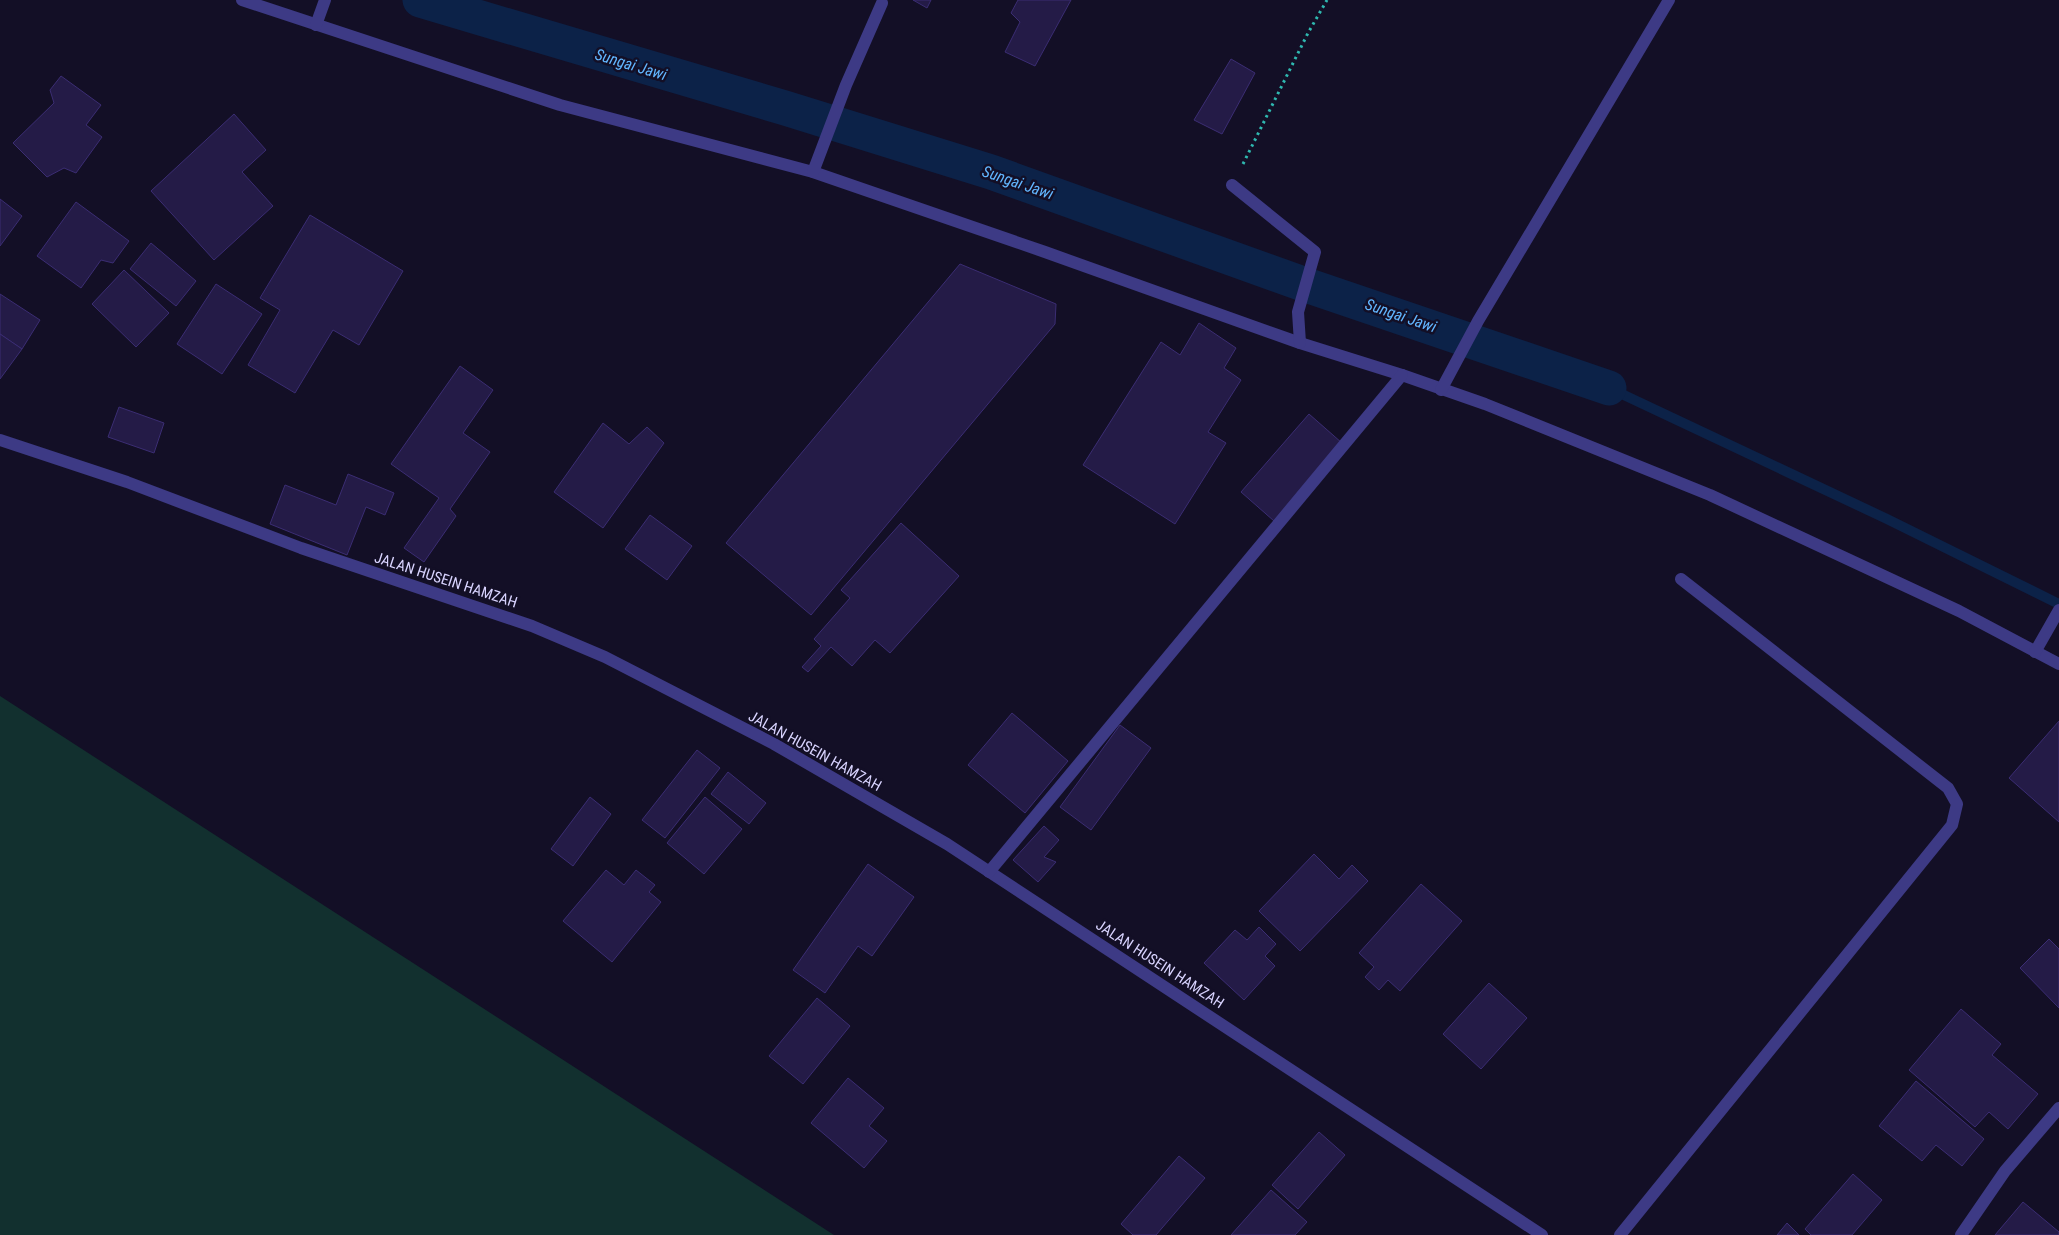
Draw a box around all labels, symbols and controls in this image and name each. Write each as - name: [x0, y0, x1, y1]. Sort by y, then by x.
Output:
- water label: Sungai Jawi: [593, 45, 669, 84]
- water label: Sungai Jawi: [980, 161, 1056, 204]
- water label: Sungai Jawi: [1363, 294, 1439, 337]
- street label: JALAN HUSEIN HAMZAH: [372, 548, 520, 612]
- street label: JALAN HUSEIN HAMZAH: [745, 707, 885, 795]
- street label: JALAN HUSEIN HAMZAH: [1093, 916, 1227, 1012]

